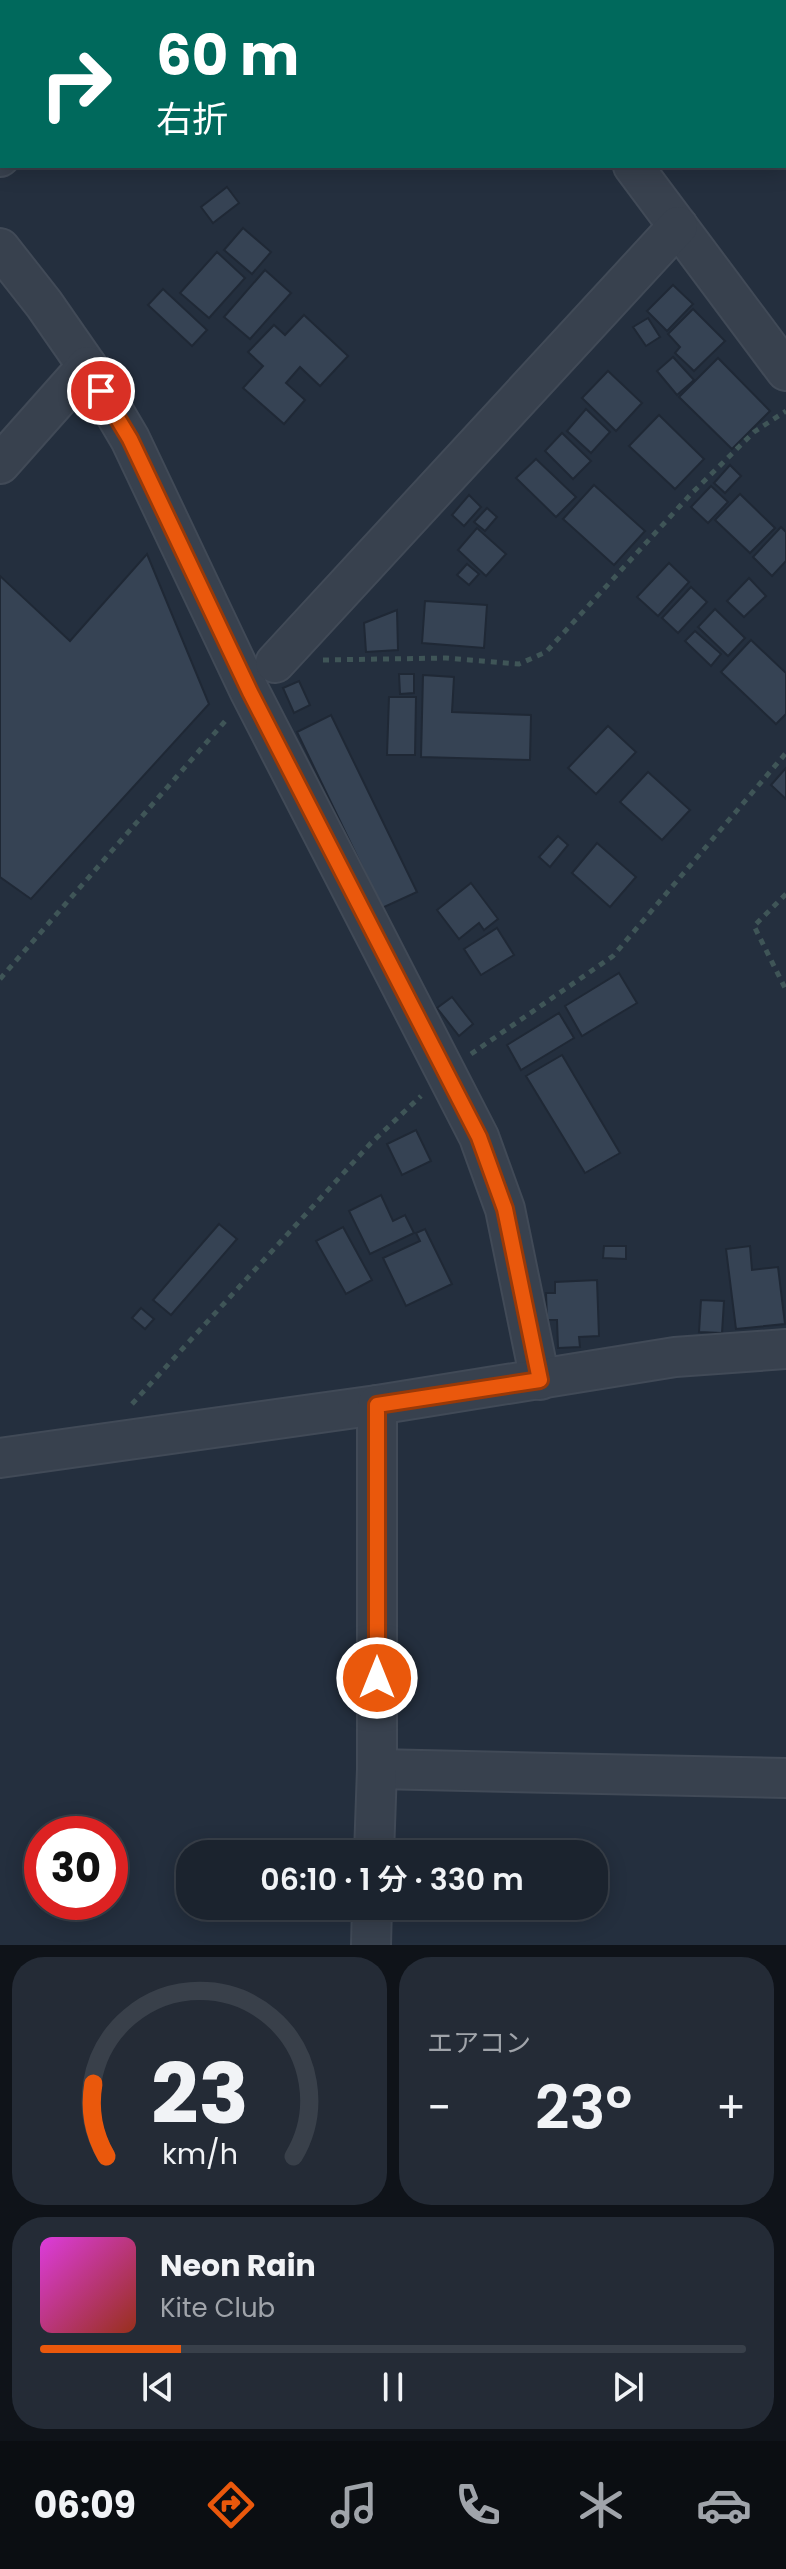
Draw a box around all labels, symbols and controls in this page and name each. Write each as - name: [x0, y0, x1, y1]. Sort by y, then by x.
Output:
- text: 60 m: [156, 16, 299, 95]
- icon: right: [24, 32, 128, 136]
- text: 右折: [156, 94, 228, 145]
- pin: [67, 357, 135, 425]
- icon: arrive: [79, 369, 123, 413]
- position arrow: [335, 1636, 419, 1720]
- speed limit sign: 30: [24, 1816, 128, 1920]
- text: 06:10 · 1 分 · 330 m: [260, 1858, 524, 1901]
- text: エアコン: [427, 2025, 531, 2061]
- text: 23: [151, 2036, 248, 2152]
- text: 23°: [535, 2066, 632, 2150]
- text: −: [427, 2077, 451, 2138]
- text: +: [716, 2077, 746, 2138]
- text: km/h: [161, 2134, 238, 2174]
- text: Neon Rain: [160, 2244, 316, 2287]
- text: Kite Club: [160, 2290, 275, 2326]
- icon: previous: [136, 2365, 180, 2409]
- icon: pause: [371, 2365, 415, 2409]
- icon: next: [606, 2365, 650, 2409]
- icon: directions: [203, 2477, 259, 2533]
- icon: music: [326, 2477, 382, 2533]
- icon: phone: [450, 2477, 506, 2533]
- icon: climate: [573, 2477, 629, 2533]
- icon: car: [696, 2477, 752, 2533]
- text: 06:09: [34, 2480, 136, 2531]

